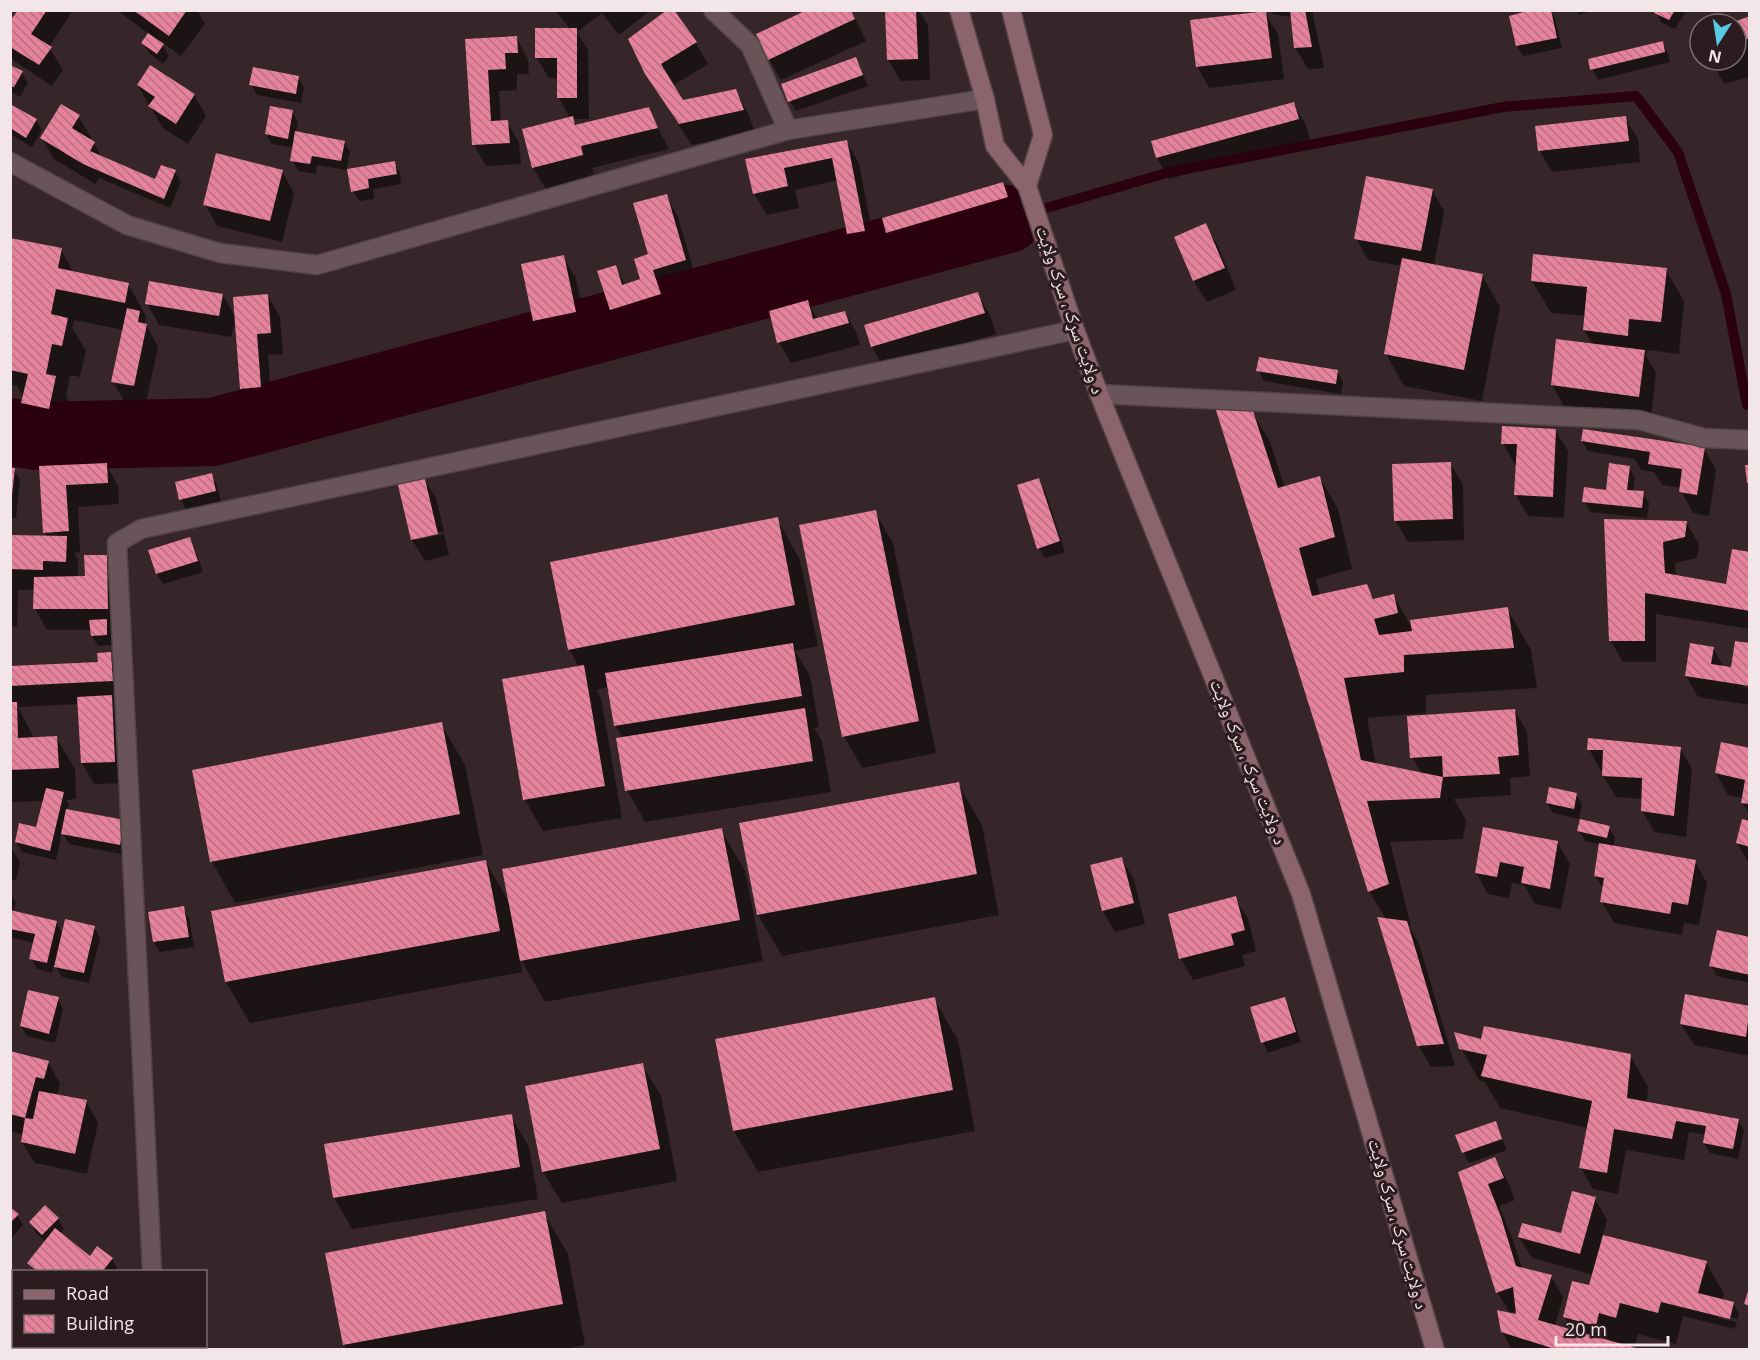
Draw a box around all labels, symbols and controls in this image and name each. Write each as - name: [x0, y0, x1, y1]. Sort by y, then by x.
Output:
- north arrow: [1688, 12, 1748, 72]
- text: N: [1706, 45, 1724, 69]
- street label: د ولایت سړک ، سرک ولایت: [1031, 222, 1111, 397]
- street label: د ولایت سړک ، سرک ولایت: [1205, 675, 1293, 848]
- street label: د ولایت سړک ، سرک ولایت: [1363, 1136, 1435, 1312]
- legend: [12, 1270, 207, 1348]
- text: Road: [66, 1281, 109, 1305]
- scale bar: [1556, 1309, 1668, 1347]
- text: Building: [66, 1311, 134, 1335]
- text: 20 m: [1565, 1317, 1607, 1341]

